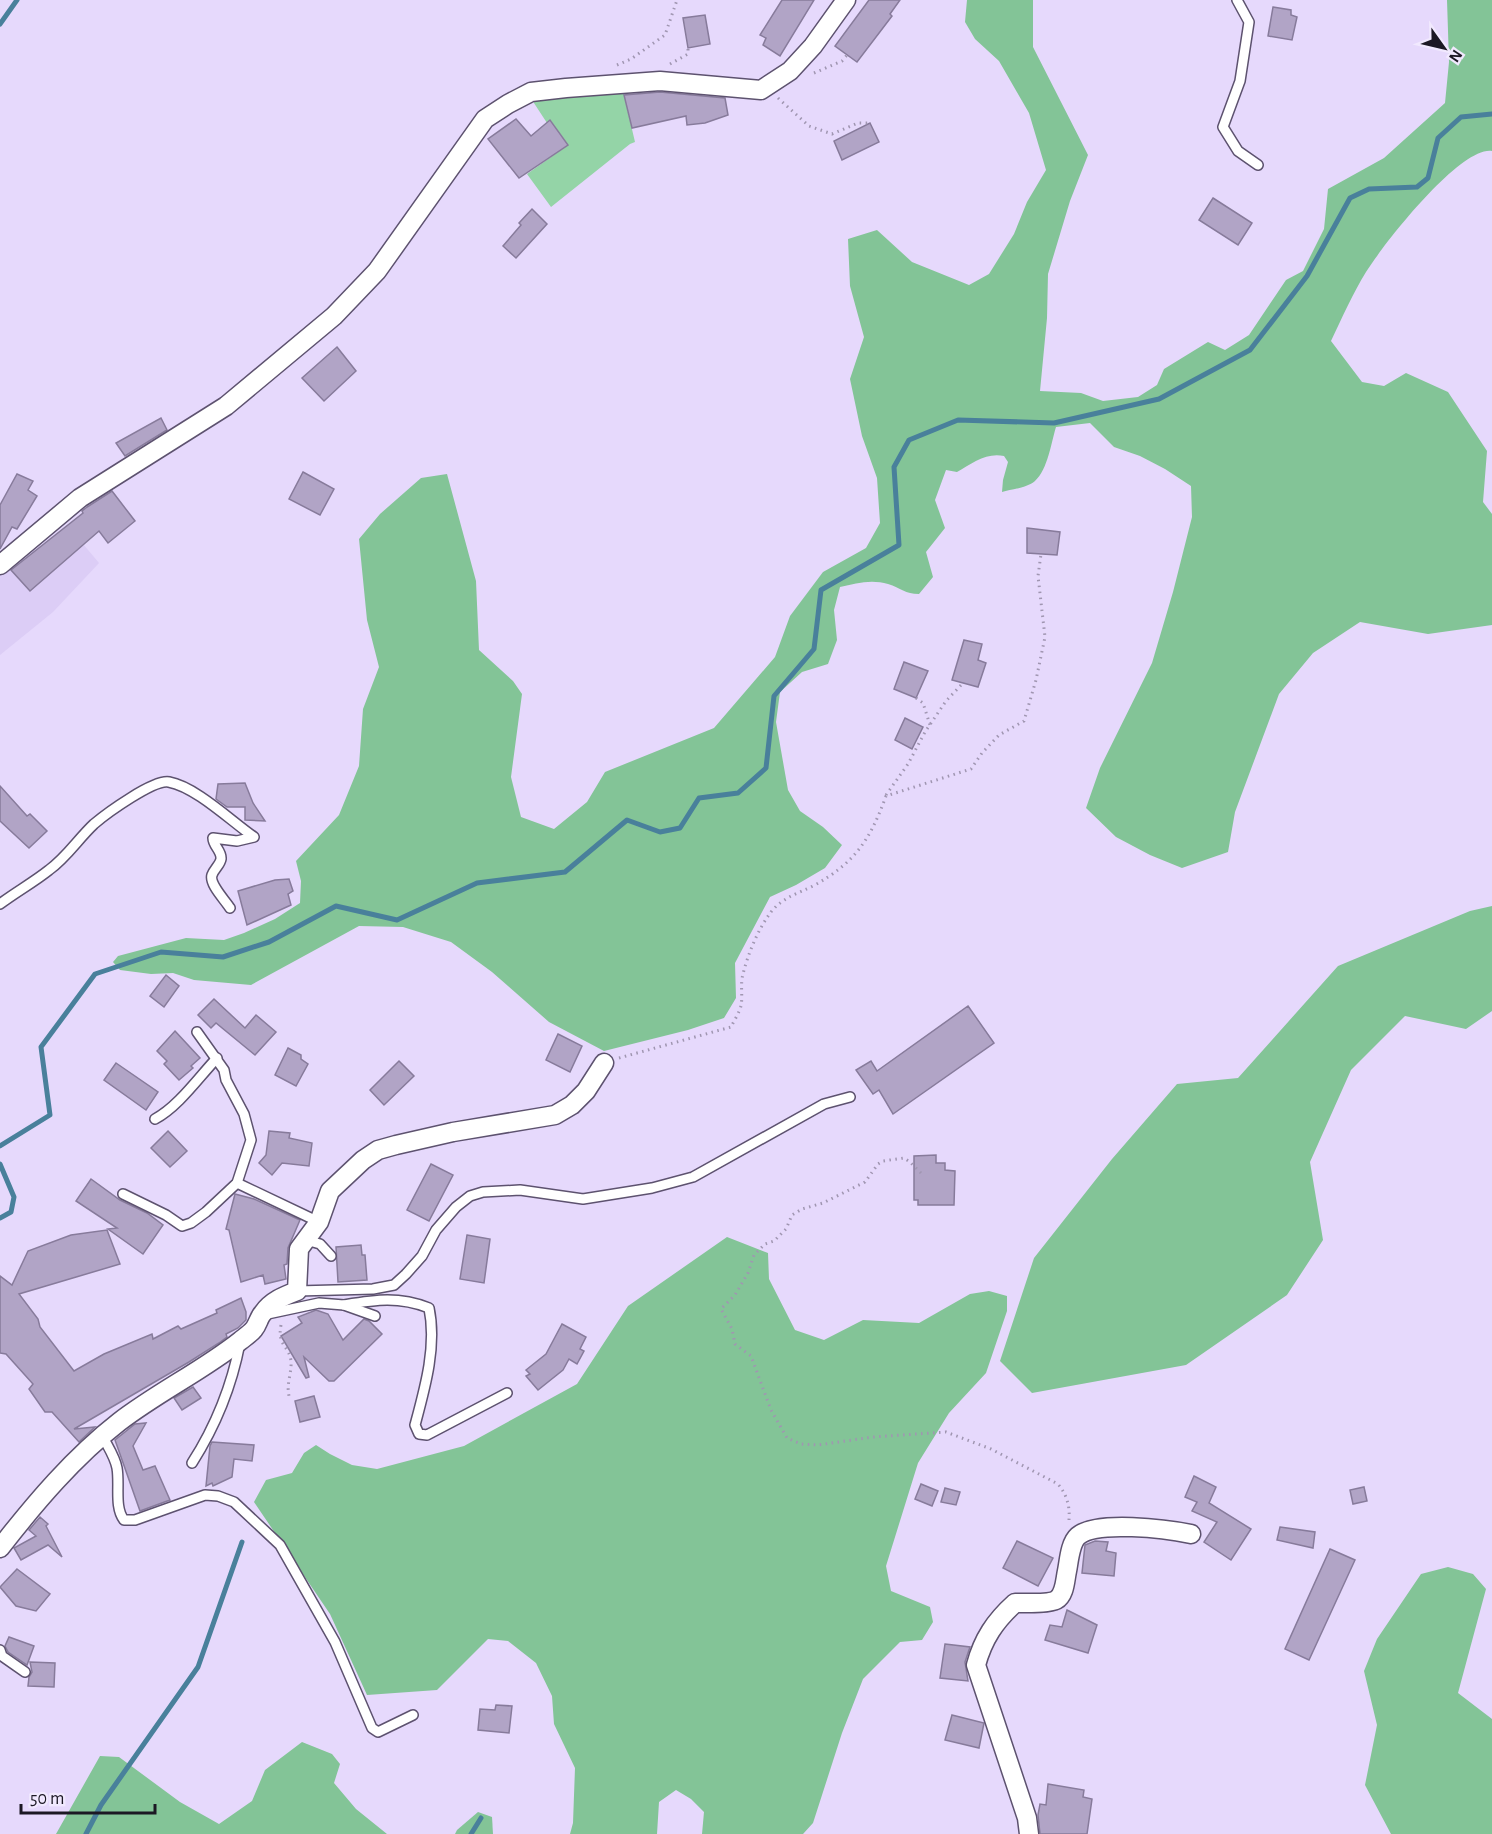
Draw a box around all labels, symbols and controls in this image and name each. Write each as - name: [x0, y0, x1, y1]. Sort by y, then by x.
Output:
- north arrow: [1414, 18, 1474, 78]
- text: N: [1446, 47, 1465, 65]
- scale bar: [21, 1777, 154, 1815]
- text: 50 m: [30, 1790, 64, 1808]

